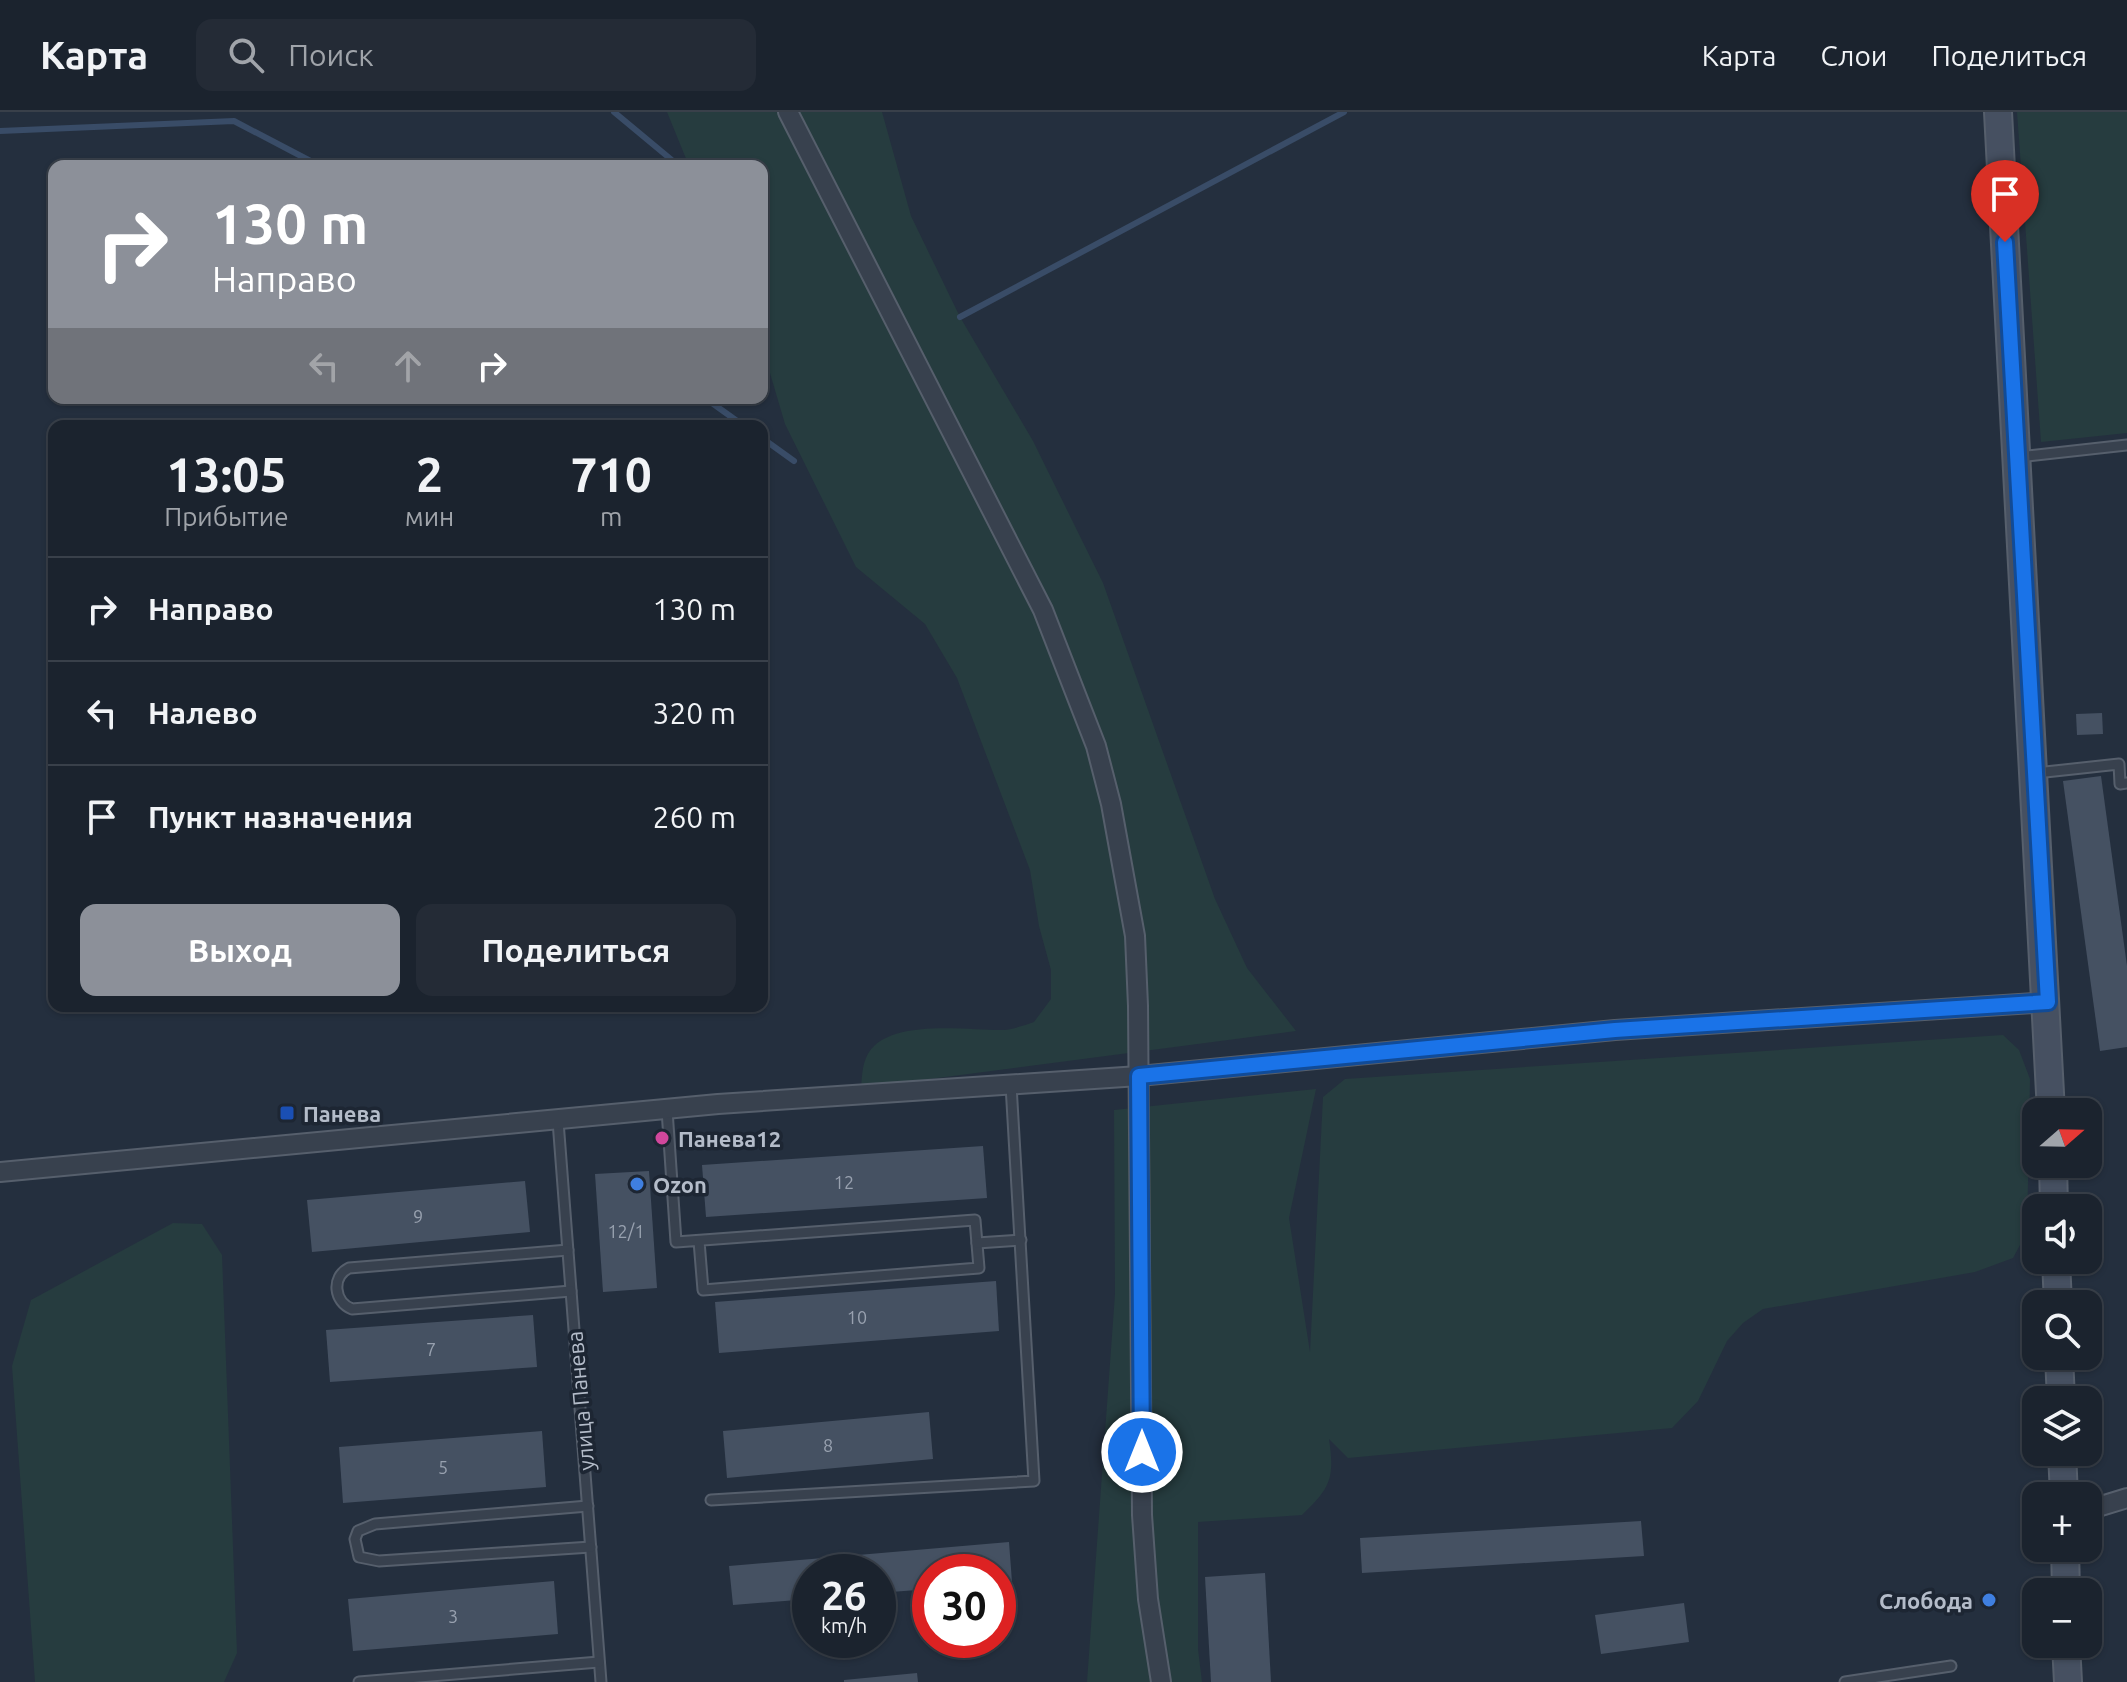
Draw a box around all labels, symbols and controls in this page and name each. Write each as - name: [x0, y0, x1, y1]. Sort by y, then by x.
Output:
- search box: [196, 19, 756, 91]
- icon: search: [224, 33, 268, 77]
- text: Карта: [40, 34, 148, 76]
- text: Поиск: [288, 38, 374, 72]
- text: Карта: [1702, 40, 1776, 71]
- text: Слои: [1820, 40, 1887, 71]
- text: Поделиться: [1931, 40, 2087, 71]
- pin: [1971, 160, 2039, 242]
- icon: arrive: [1983, 172, 2027, 216]
- icon: right: [80, 192, 184, 296]
- text: 130 m: [212, 192, 368, 255]
- text: Направо: [212, 258, 357, 299]
- icon: left: [302, 344, 346, 388]
- icon: ahead: [386, 344, 430, 388]
- icon: right: [470, 344, 514, 388]
- text: 13:05: [166, 447, 286, 501]
- text: 2: [416, 447, 443, 501]
- text: 710: [571, 447, 652, 501]
- text: Прибытие: [164, 502, 289, 531]
- text: мин: [405, 502, 454, 531]
- text: m: [600, 502, 622, 531]
- icon: right: [80, 587, 124, 631]
- text: Направо: [148, 592, 274, 626]
- text: 130 m: [652, 592, 736, 626]
- icon: left: [80, 691, 124, 735]
- text: Налево: [148, 696, 258, 730]
- text: 320 m: [652, 696, 736, 730]
- icon: arrive: [80, 795, 124, 839]
- text: Пункт назначения: [148, 800, 413, 834]
- text: 260 m: [652, 800, 736, 834]
- button: Выход: [80, 904, 400, 996]
- button: Поделиться: [416, 904, 736, 996]
- north arrow: [2022, 1098, 2102, 1178]
- map controls: [2022, 1098, 2102, 1658]
- place label: Панева: [303, 1101, 381, 1126]
- marker: Панева: [278, 1104, 296, 1122]
- place label: Панева12: [678, 1126, 781, 1151]
- marker: Панева12: [653, 1129, 671, 1147]
- place label: Ozon: [653, 1172, 707, 1197]
- house number: 12: [834, 1172, 854, 1192]
- marker: Ozon: [628, 1175, 646, 1193]
- button: sound: [2022, 1194, 2102, 1274]
- house number: 9: [413, 1206, 423, 1226]
- house number: 12/1: [607, 1221, 645, 1241]
- button: search: [2022, 1290, 2102, 1370]
- house number: 10: [847, 1307, 867, 1327]
- street label: улица Панева: [561, 1330, 599, 1472]
- house number: 7: [426, 1339, 436, 1359]
- button: layers: [2022, 1386, 2102, 1466]
- position arrow: [1100, 1410, 1184, 1494]
- house number: 8: [823, 1435, 833, 1455]
- house number: 5: [438, 1457, 448, 1477]
- button: +: [2022, 1482, 2102, 1562]
- speed limit sign: 30: [912, 1554, 1016, 1658]
- text: 26: [821, 1573, 867, 1618]
- button: −: [2022, 1578, 2102, 1658]
- place label: Слобода: [1879, 1588, 1973, 1613]
- marker: Слобода: [1980, 1591, 1998, 1609]
- house number: 3: [448, 1606, 458, 1626]
- text: km/h: [821, 1614, 867, 1637]

